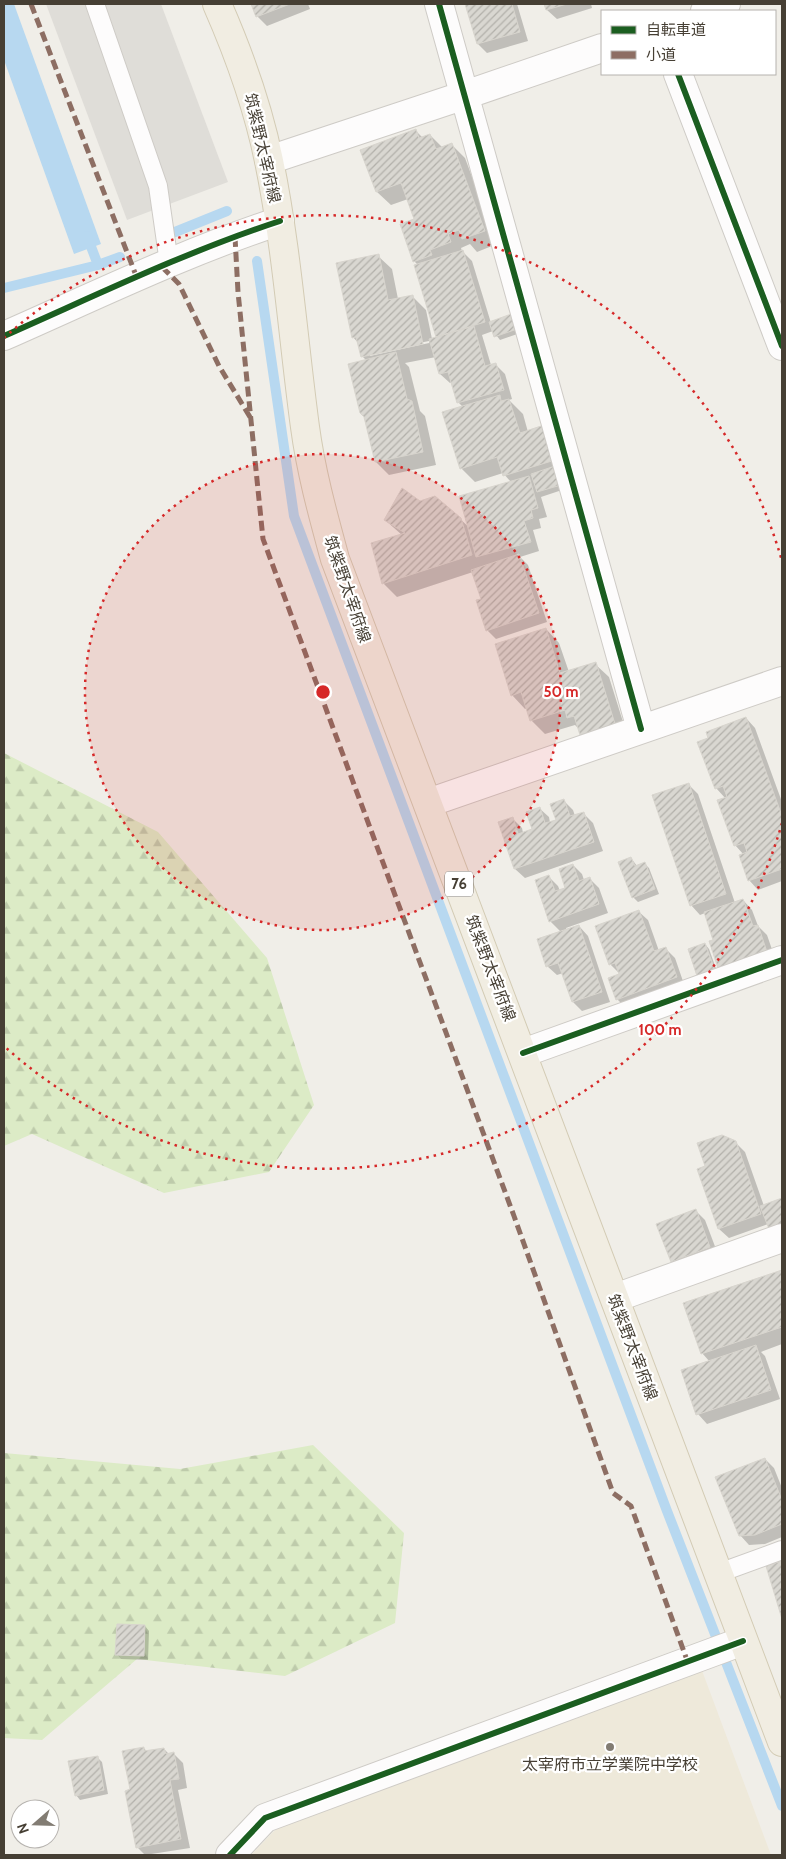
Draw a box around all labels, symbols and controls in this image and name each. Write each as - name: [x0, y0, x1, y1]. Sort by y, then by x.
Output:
- legend: [601, 10, 776, 75]
- text: 自転車道: [646, 21, 706, 39]
- text: 小道: [646, 46, 676, 64]
- street label: 筑紫野太宰府線: [241, 91, 284, 205]
- street label: 筑紫野太宰府線: [320, 533, 375, 645]
- centre of rings: [314, 683, 332, 701]
- text: 50 m: [543, 683, 579, 701]
- road number: 76: [445, 872, 473, 896]
- street label: 筑紫野太宰府線: [462, 912, 519, 1024]
- text: 100 m: [638, 1021, 682, 1039]
- street label: 筑紫野太宰府線: [604, 1291, 661, 1403]
- marker: 太宰府市立学業院中学校: [604, 1741, 616, 1753]
- place label: 太宰府市立学業院中学校: [522, 1755, 698, 1774]
- north arrow: [10, 1799, 60, 1849]
- text: N: [13, 1821, 33, 1836]

